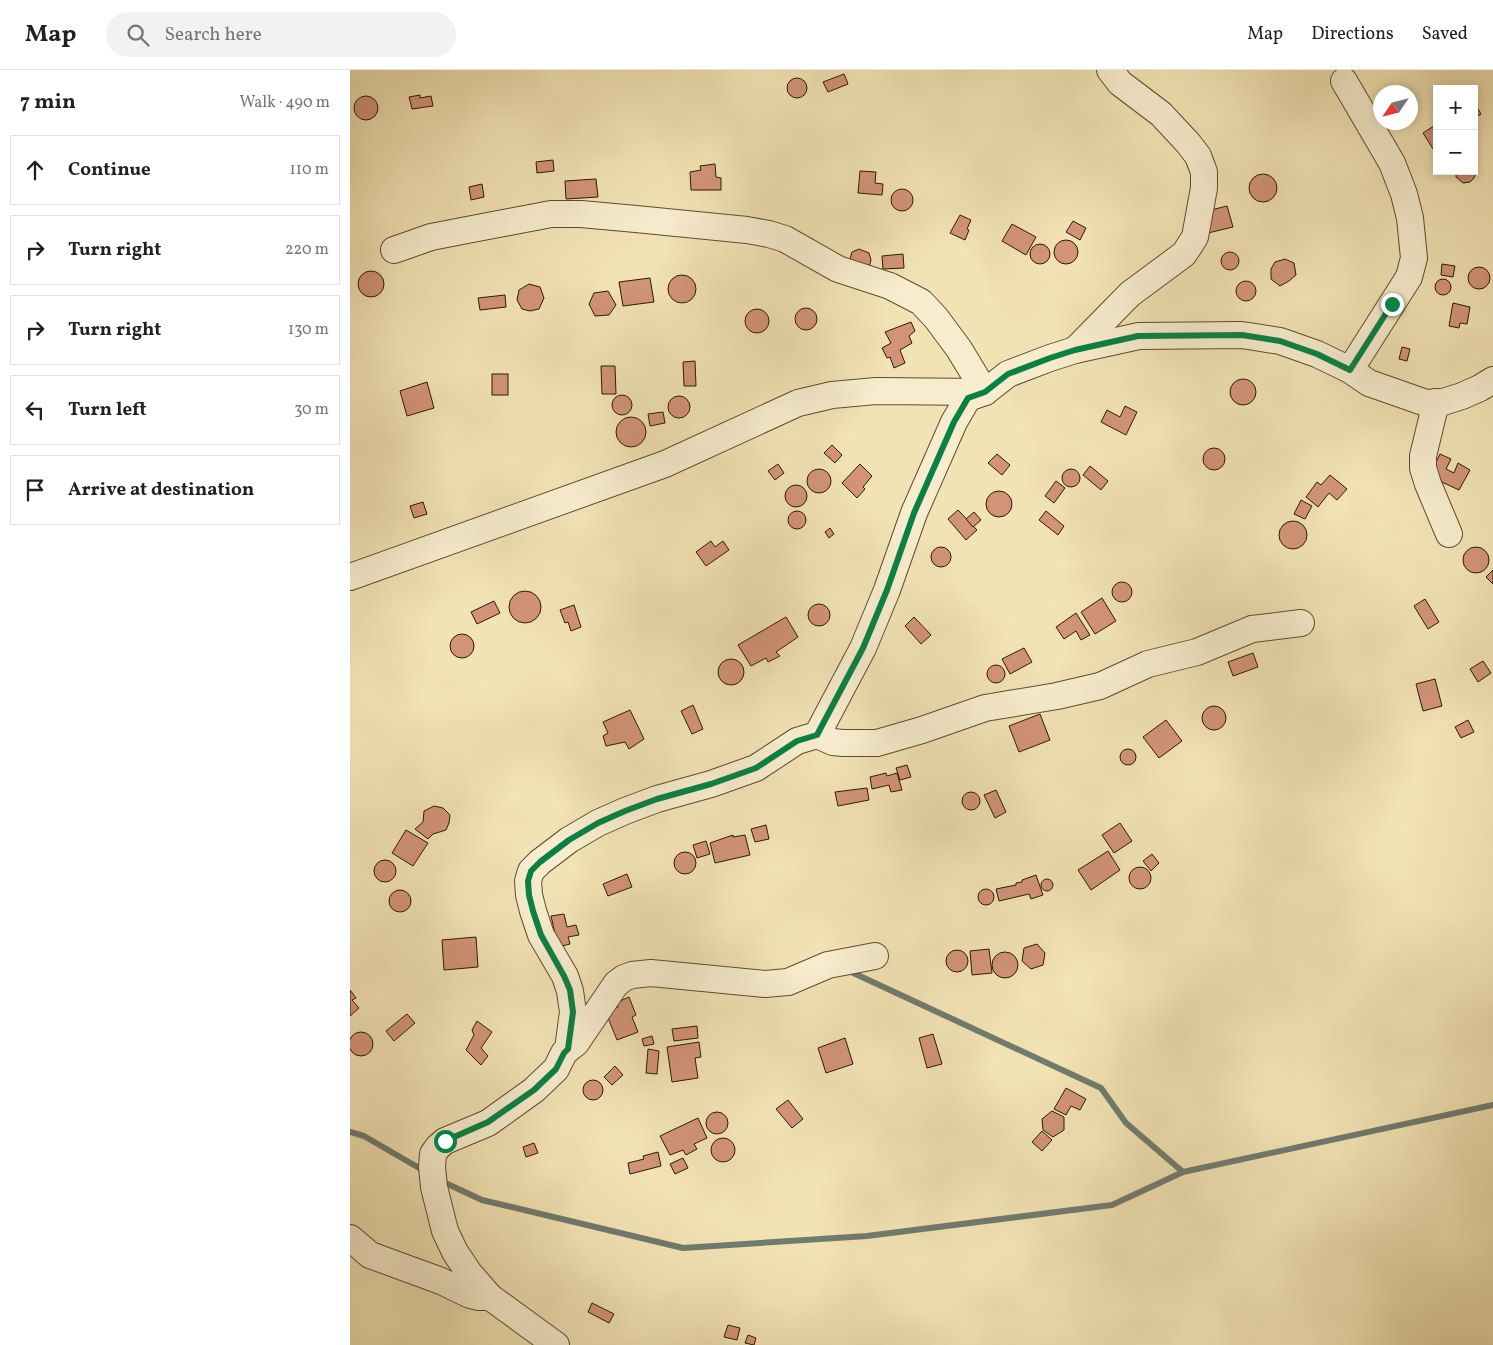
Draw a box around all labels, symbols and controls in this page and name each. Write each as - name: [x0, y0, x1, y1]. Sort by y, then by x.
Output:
- search box: [106, 12, 456, 57]
- text: Map: [25, 18, 76, 52]
- icon: search: [124, 21, 152, 49]
- text: Search here: [164, 22, 262, 48]
- text: Map: [1247, 22, 1283, 47]
- text: Directions: [1311, 22, 1394, 47]
- text: Saved: [1422, 22, 1468, 47]
- north arrow: [1373, 85, 1418, 130]
- map controls: [1433, 85, 1478, 175]
- button: +: [1433, 85, 1478, 130]
- text: 7 min: [20, 88, 76, 117]
- text: Walk · 490 m: [239, 92, 330, 114]
- button: −: [1433, 130, 1478, 175]
- icon: ahead: [21, 156, 49, 184]
- text: Continue: [68, 157, 151, 183]
- text: 110 m: [290, 159, 329, 181]
- icon: right: [21, 236, 49, 264]
- text: Turn right: [68, 237, 161, 263]
- text: 220 m: [285, 239, 329, 261]
- route end: [1381, 293, 1404, 316]
- icon: right: [21, 316, 49, 344]
- text: Turn right: [68, 317, 161, 343]
- text: 130 m: [288, 319, 329, 341]
- icon: left: [21, 396, 49, 424]
- text: Turn left: [68, 397, 147, 423]
- text: 30 m: [294, 399, 329, 421]
- icon: arrive: [21, 476, 49, 504]
- text: Arrive at destination: [68, 477, 254, 503]
- route start: [434, 1130, 457, 1153]

